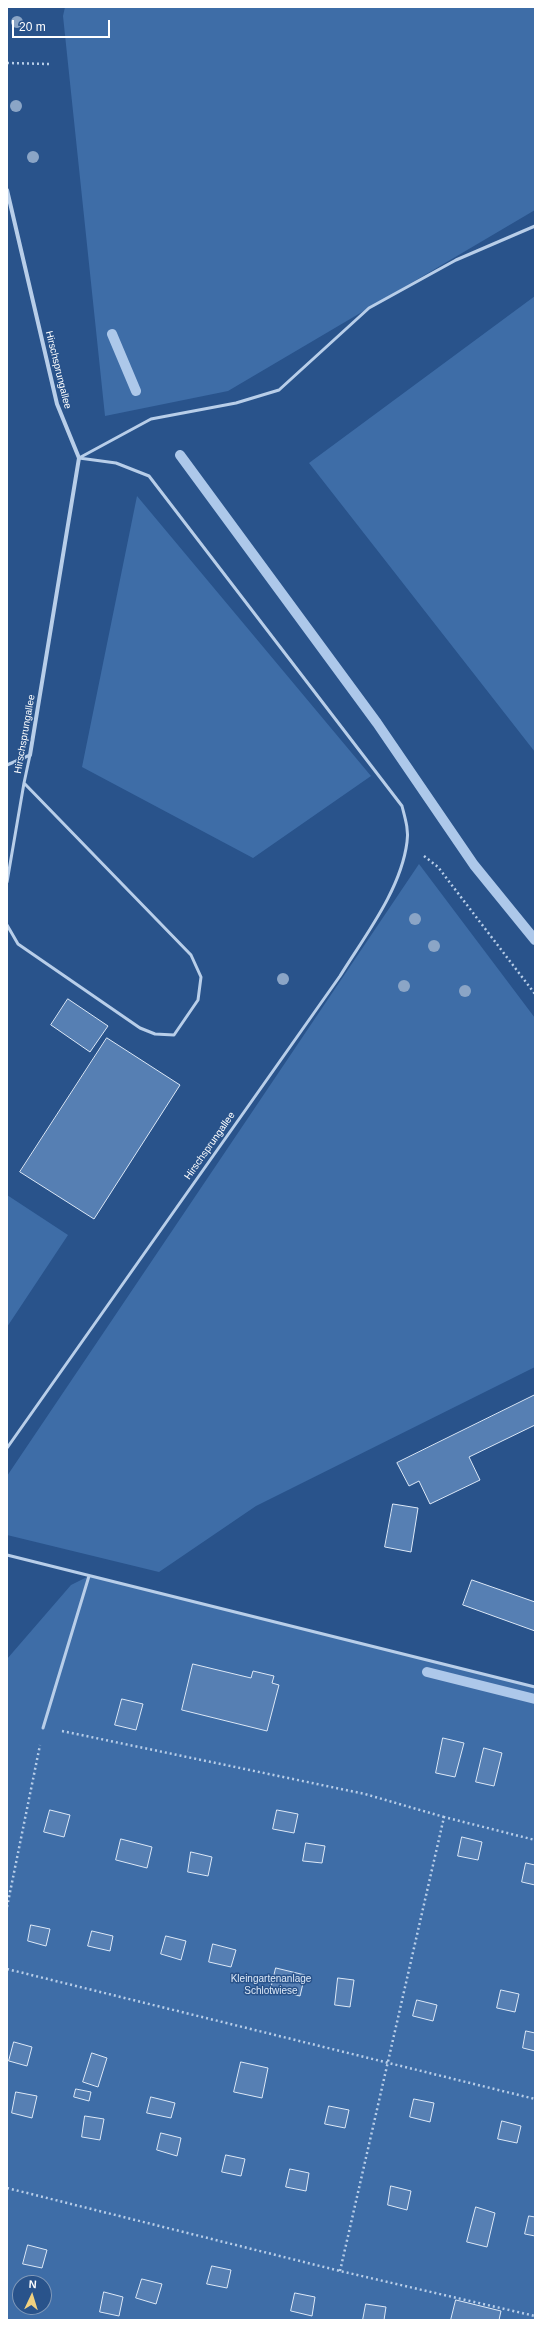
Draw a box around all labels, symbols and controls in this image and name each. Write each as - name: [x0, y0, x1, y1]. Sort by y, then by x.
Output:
- scale bar: [14, 12, 112, 38]
- text: 20 m: [19, 20, 46, 34]
- street label: Hirschsprungallee: [42, 330, 74, 410]
- street label: Hirschsprungallee: [12, 694, 38, 774]
- street label: Hirschsprungallee: [182, 1110, 238, 1182]
- park label: Kleingartenanlage Schlotwiese: [231, 1973, 311, 1996]
- north arrow: [12, 2275, 52, 2315]
- text: N: [28, 2278, 37, 2290]

